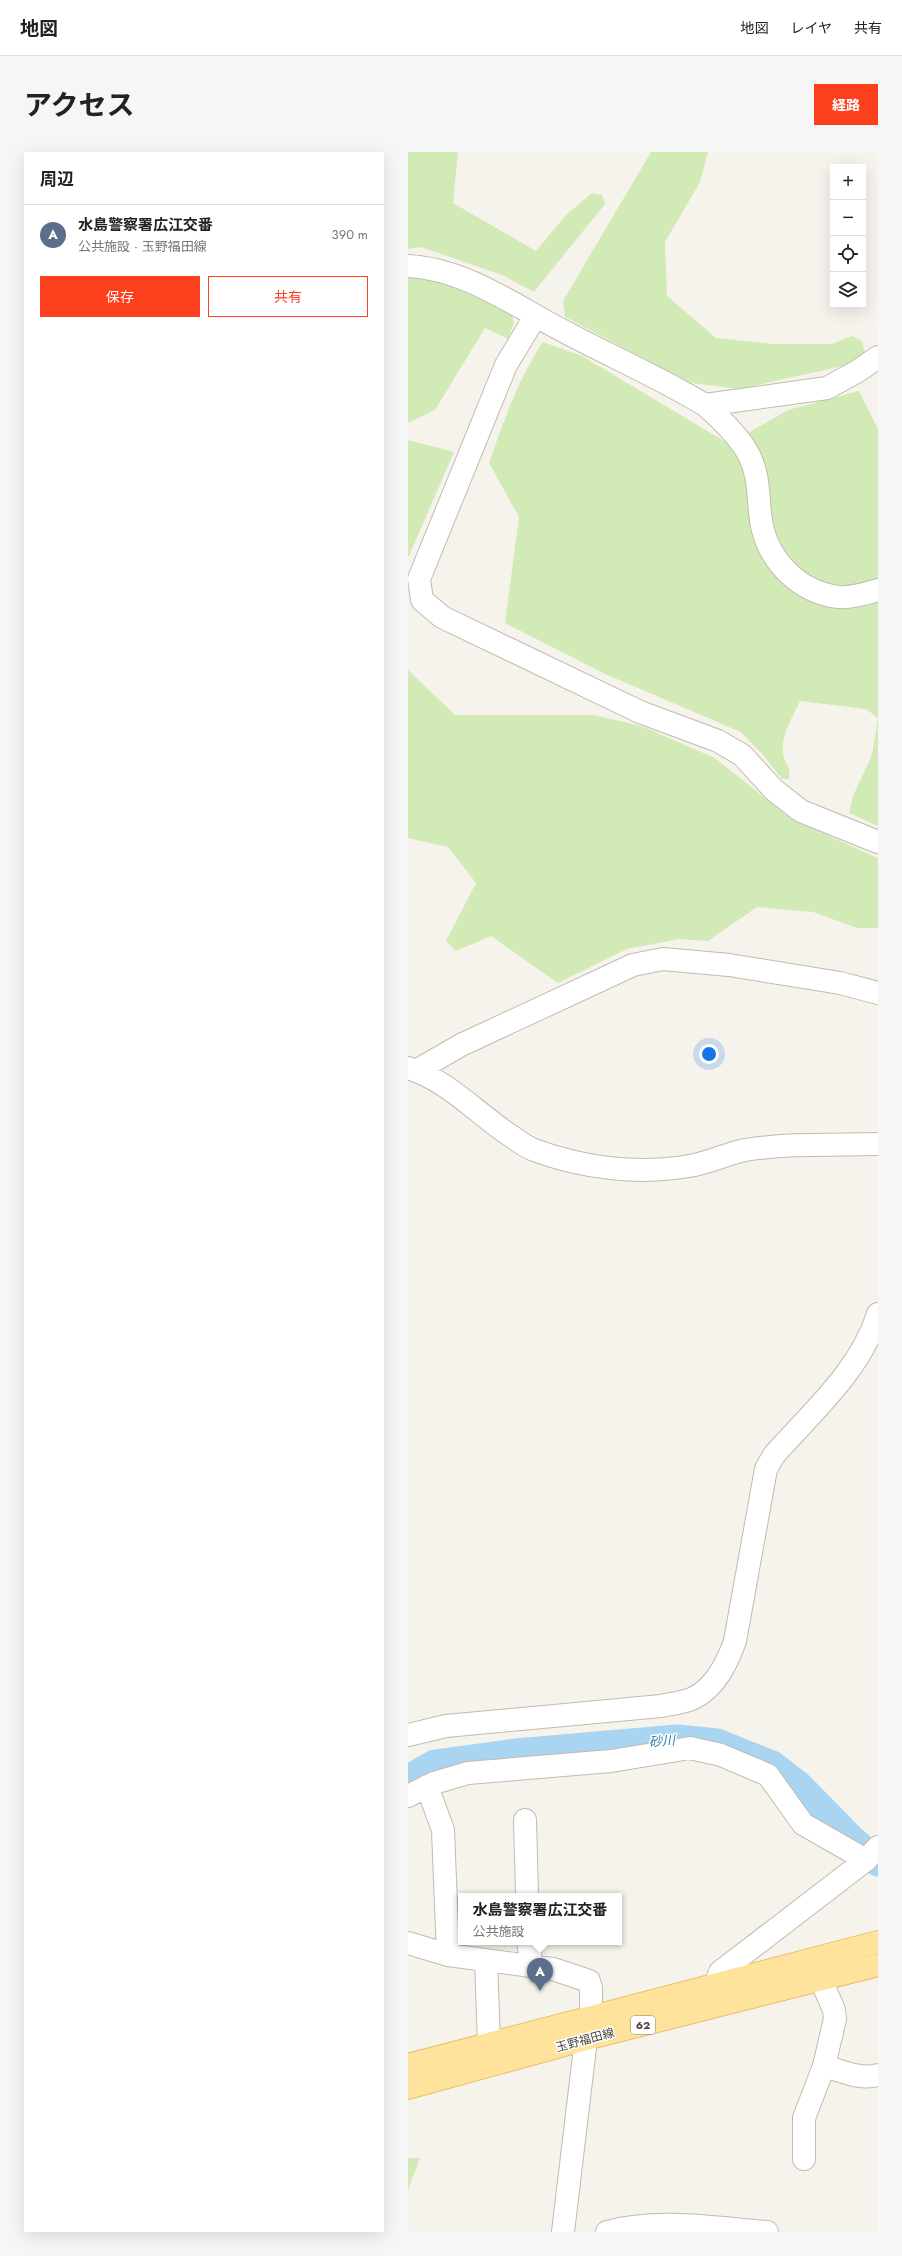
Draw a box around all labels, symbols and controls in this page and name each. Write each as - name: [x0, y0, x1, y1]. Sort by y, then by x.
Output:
- text: 地図: [20, 15, 58, 42]
- text: 地図: [740, 18, 768, 38]
- text: レイヤ: [790, 18, 832, 38]
- text: 共有: [854, 18, 882, 38]
- button: 経路: [814, 84, 878, 125]
- text: アクセス: [24, 85, 135, 126]
- map controls: [830, 164, 866, 308]
- button: +: [830, 164, 866, 200]
- text: 周辺: [40, 167, 74, 191]
- button: −: [830, 200, 866, 236]
- text: 水島警察署広江交番: [78, 214, 213, 236]
- text: A: [48, 225, 58, 244]
- text: 390 m: [332, 225, 368, 244]
- button: locate: [830, 236, 866, 272]
- text: 公共施設 · 玉野福田線: [78, 237, 207, 256]
- button: layers: [830, 272, 866, 308]
- button: 保存: [40, 276, 200, 317]
- button: 共有: [208, 276, 368, 317]
- your location: [699, 1044, 719, 1064]
- water label: 砂川: [648, 1730, 678, 1751]
- popup: [458, 1893, 622, 1945]
- text: 水島警察署広江交番: [472, 1899, 608, 1921]
- text: 公共施設: [472, 1922, 525, 1941]
- pin: A: [527, 1958, 553, 1991]
- road number: 62: [631, 2016, 655, 2034]
- street label: 玉野福田線: [554, 2024, 616, 2056]

